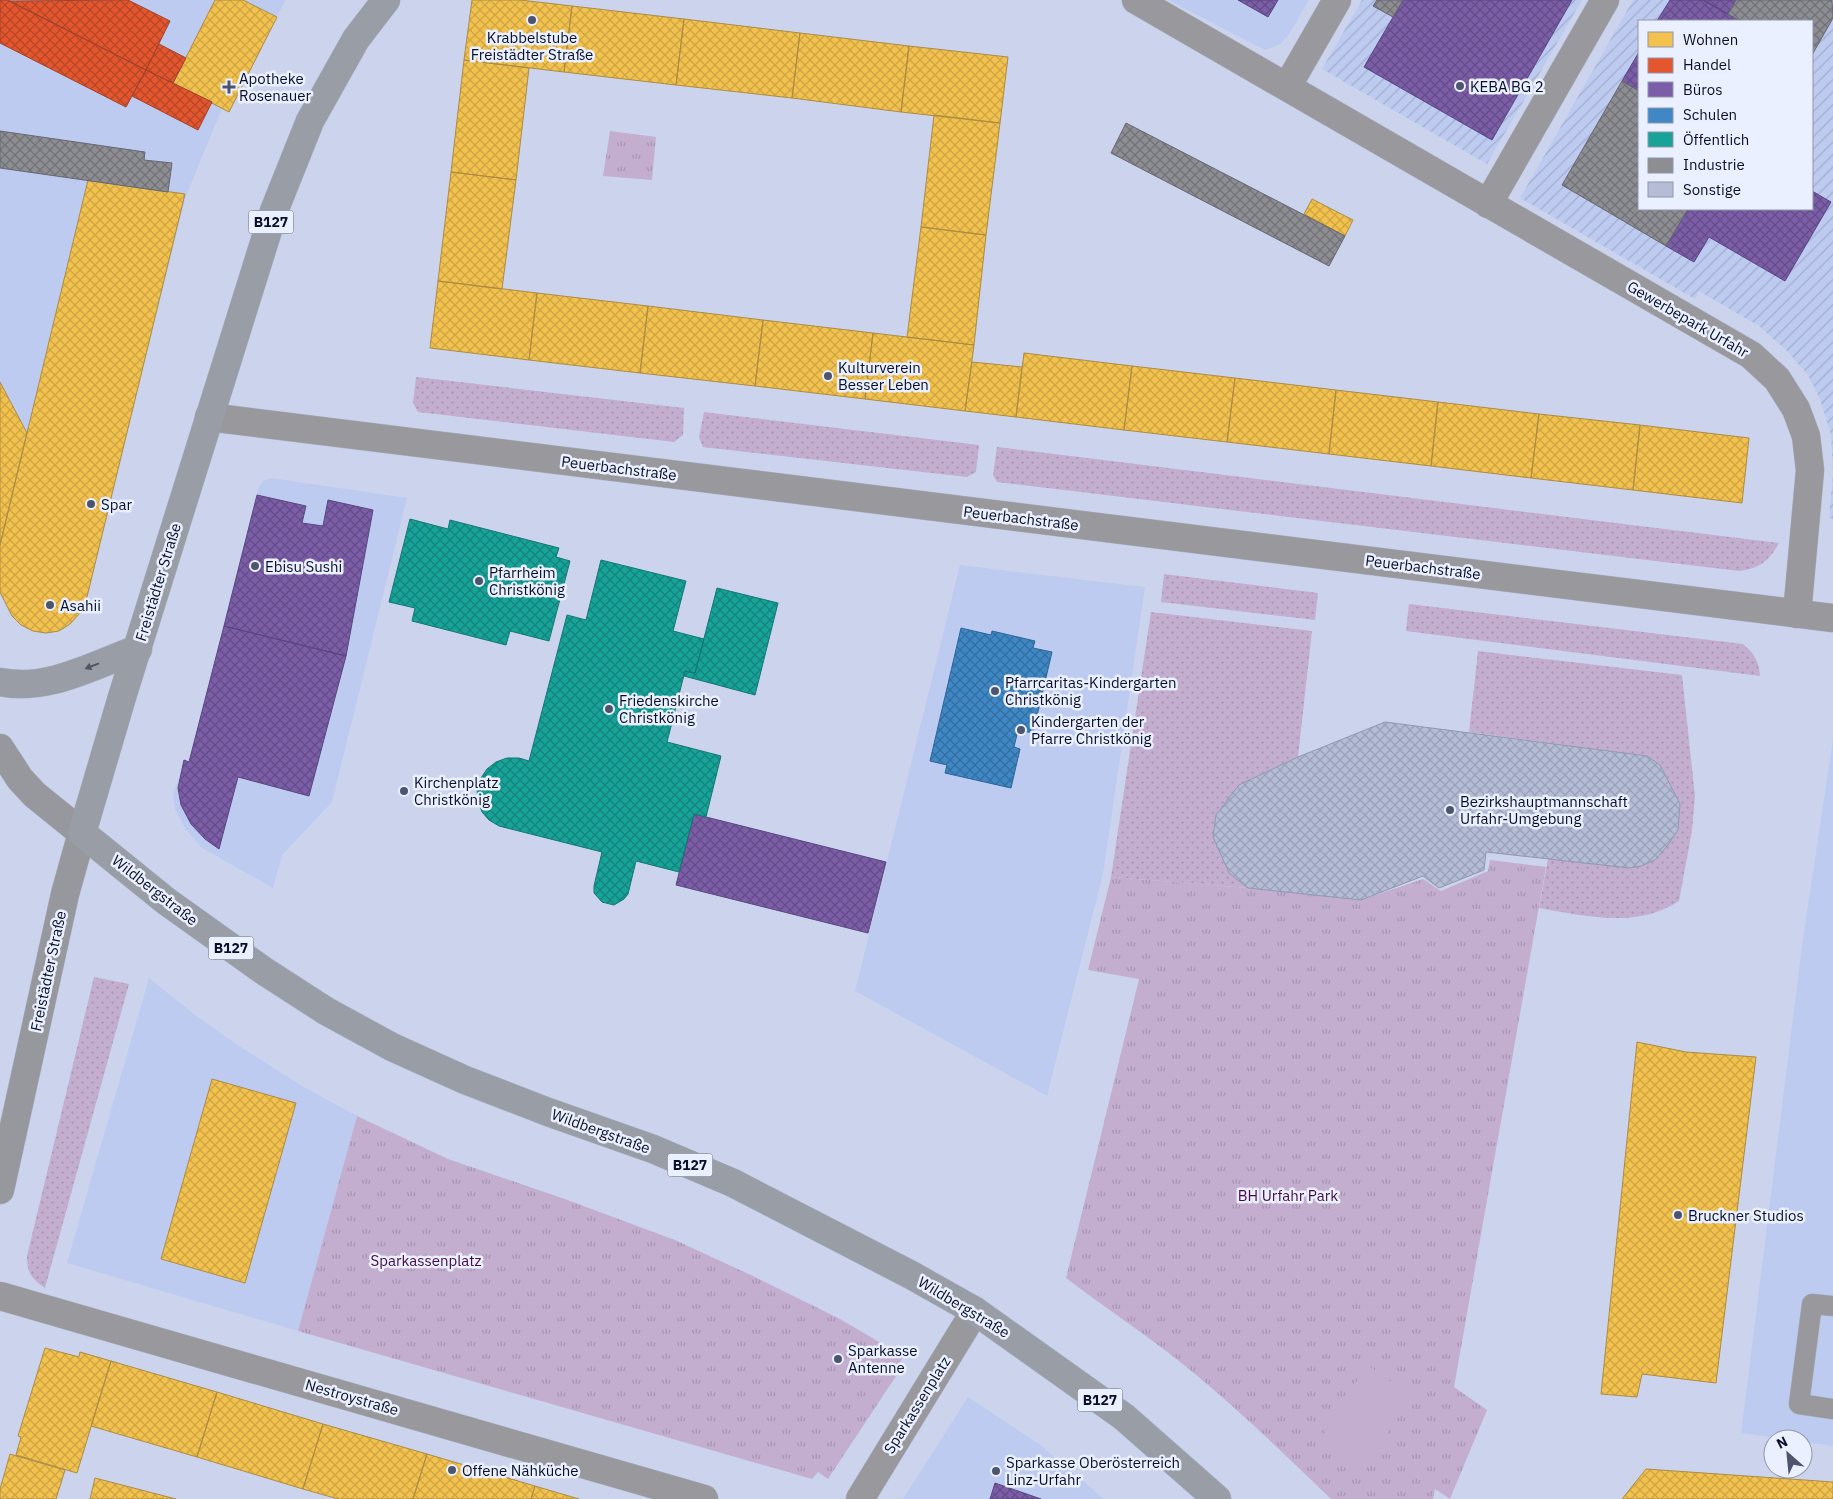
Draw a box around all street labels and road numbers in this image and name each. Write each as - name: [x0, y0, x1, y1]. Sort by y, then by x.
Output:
- road number: B127: [248, 210, 294, 233]
- street label: Gewerbepark Urfahr: [1624, 277, 1752, 362]
- street label: Peuerbachstraße: [560, 452, 678, 484]
- street label: Peuerbachstraße: [962, 502, 1080, 534]
- street label: Freistädter Straße: [131, 521, 185, 643]
- street label: Peuerbachstraße: [1364, 551, 1482, 583]
- street label: Wildbergstraße: [108, 851, 202, 929]
- street label: Freistädter Straße: [26, 909, 70, 1033]
- road number: B127: [208, 936, 254, 960]
- street label: Wildbergstraße: [549, 1104, 653, 1158]
- road number: B127: [668, 1154, 712, 1176]
- street label: Wildbergstraße: [915, 1272, 1013, 1342]
- street label: Sparkassenplatz: [880, 1353, 955, 1457]
- street label: Nestroystraße: [303, 1375, 401, 1419]
- road number: B127: [1078, 1388, 1122, 1412]

